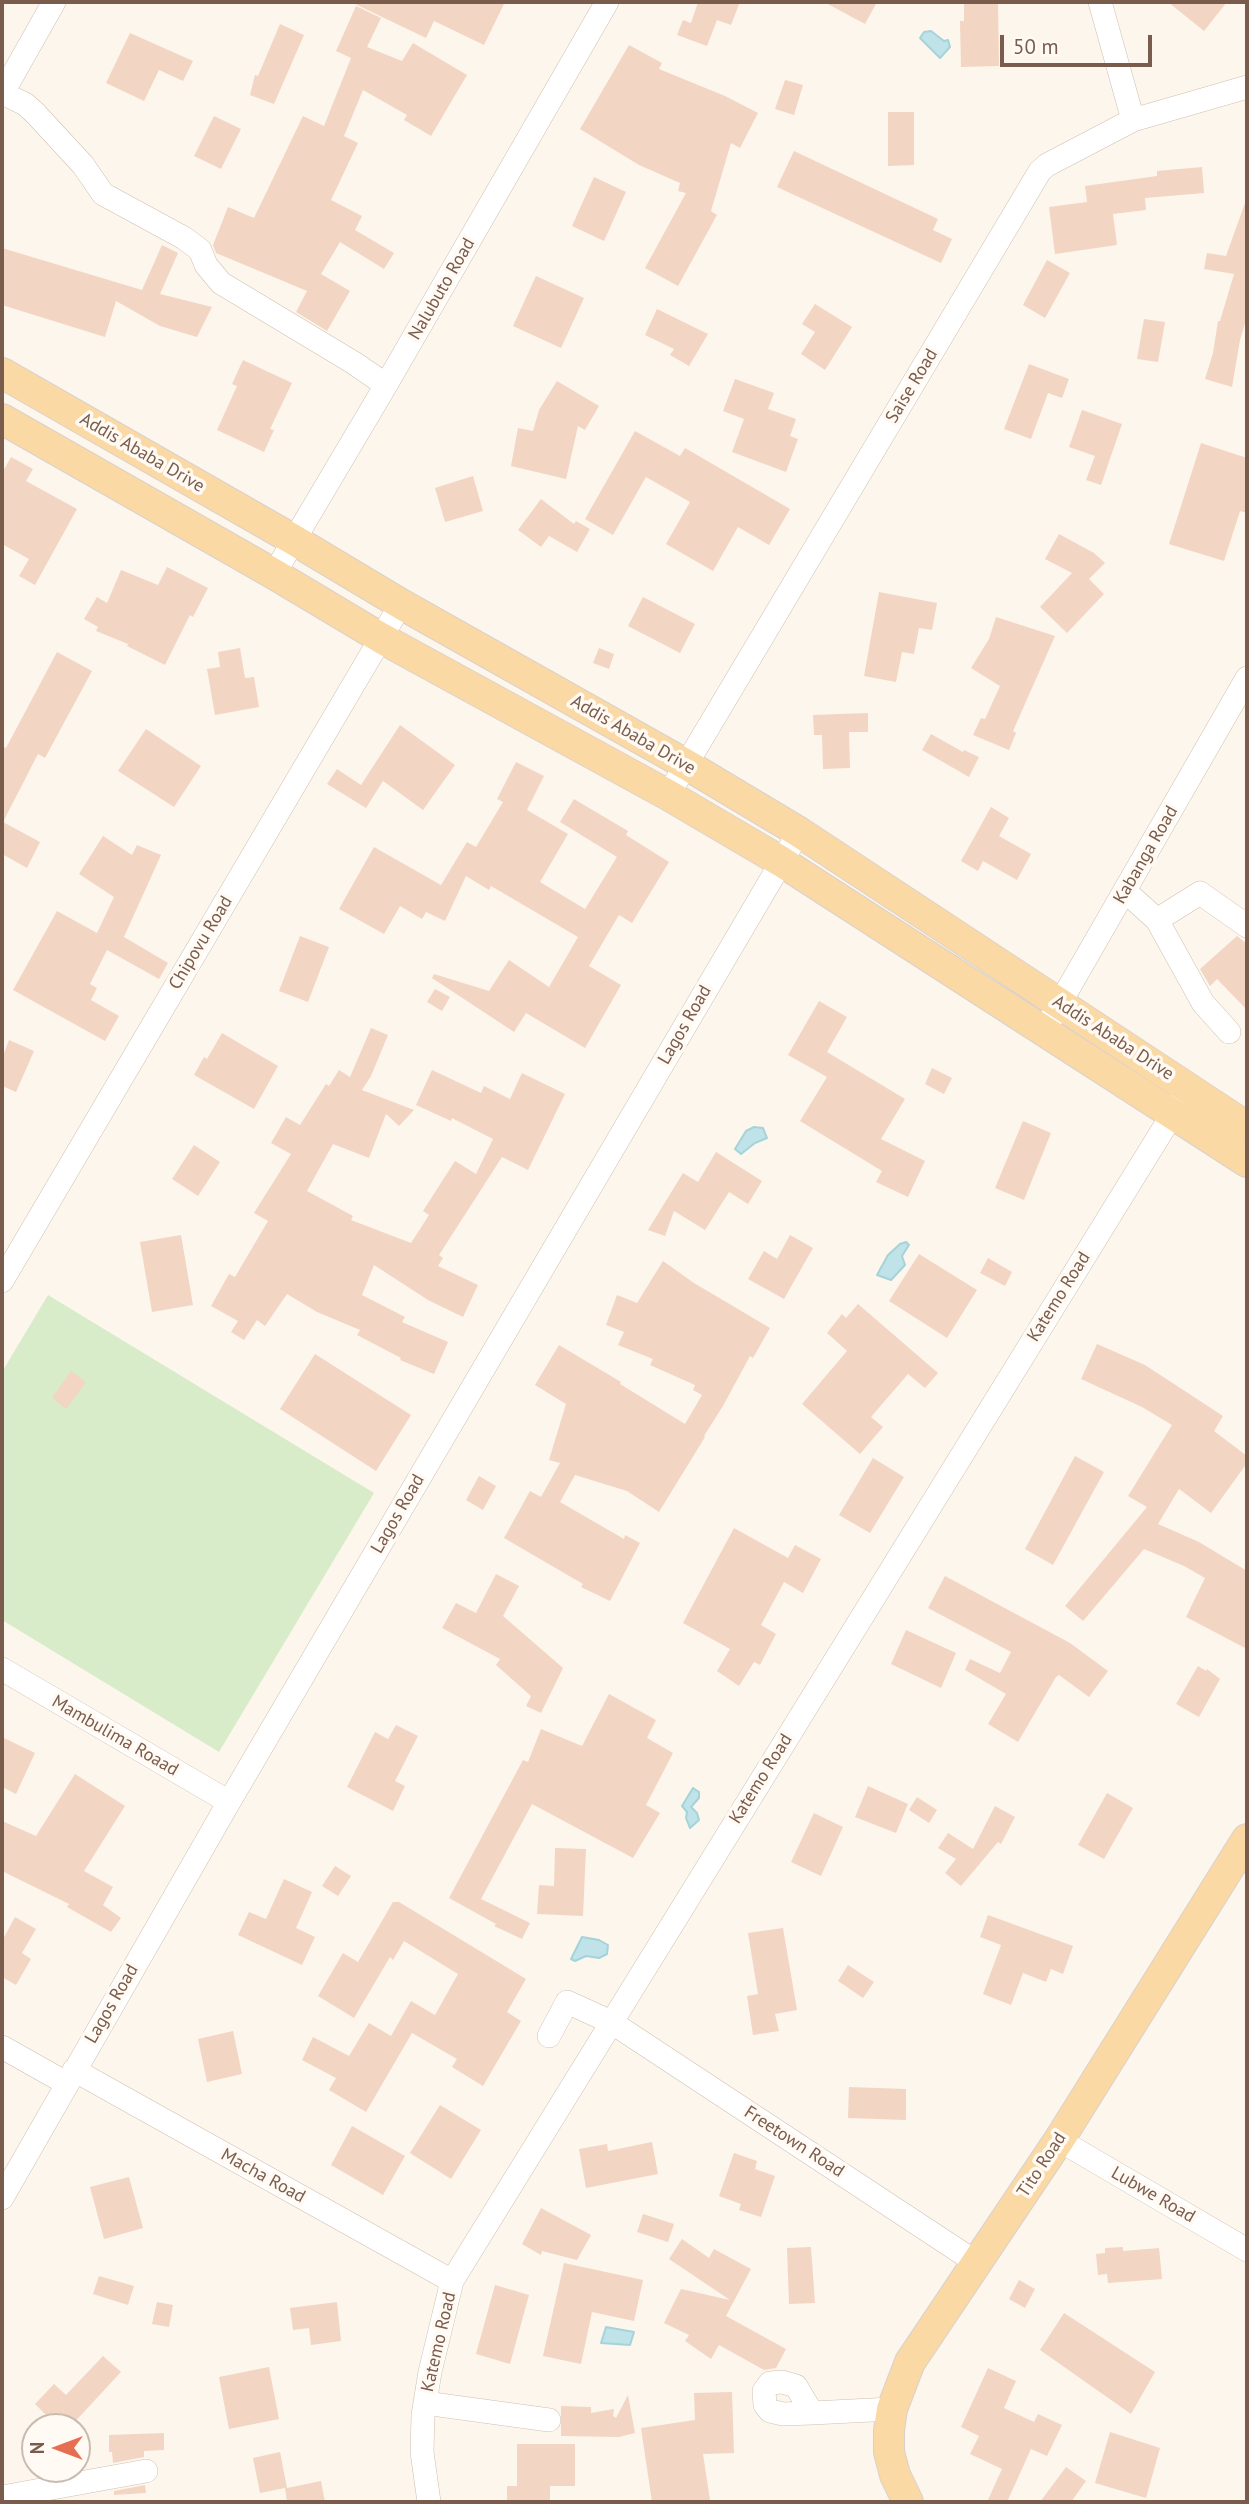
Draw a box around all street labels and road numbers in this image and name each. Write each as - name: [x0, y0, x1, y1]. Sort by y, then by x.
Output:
- street label: Nalubuto Road: [404, 234, 480, 344]
- street label: Saise Road: [881, 345, 943, 427]
- street label: Addis Ababa Drive: [76, 409, 208, 497]
- street label: Addis Ababa Drive: [567, 691, 699, 779]
- street label: Kabanga Road: [1109, 802, 1183, 908]
- street label: Chipovu Road: [165, 892, 237, 994]
- street label: Lagos Road: [654, 982, 716, 1068]
- street label: Addis Ababa Drive: [1048, 991, 1178, 1085]
- street label: Katemo Road: [1023, 1248, 1095, 1346]
- street label: Lagos Road: [367, 1471, 429, 1557]
- street label: Mambulima Roaad: [48, 1691, 182, 1781]
- street label: Katemo Road: [725, 1730, 797, 1828]
- street label: Lagos Road: [81, 1961, 143, 2047]
- street label: Freetown Road: [740, 2102, 848, 2182]
- street label: Tito Road: [1013, 2128, 1071, 2202]
- street label: Macha Road: [217, 2144, 309, 2208]
- street label: Lubwe Road: [1107, 2162, 1199, 2228]
- street label: Katemo Road: [417, 2290, 461, 2394]

